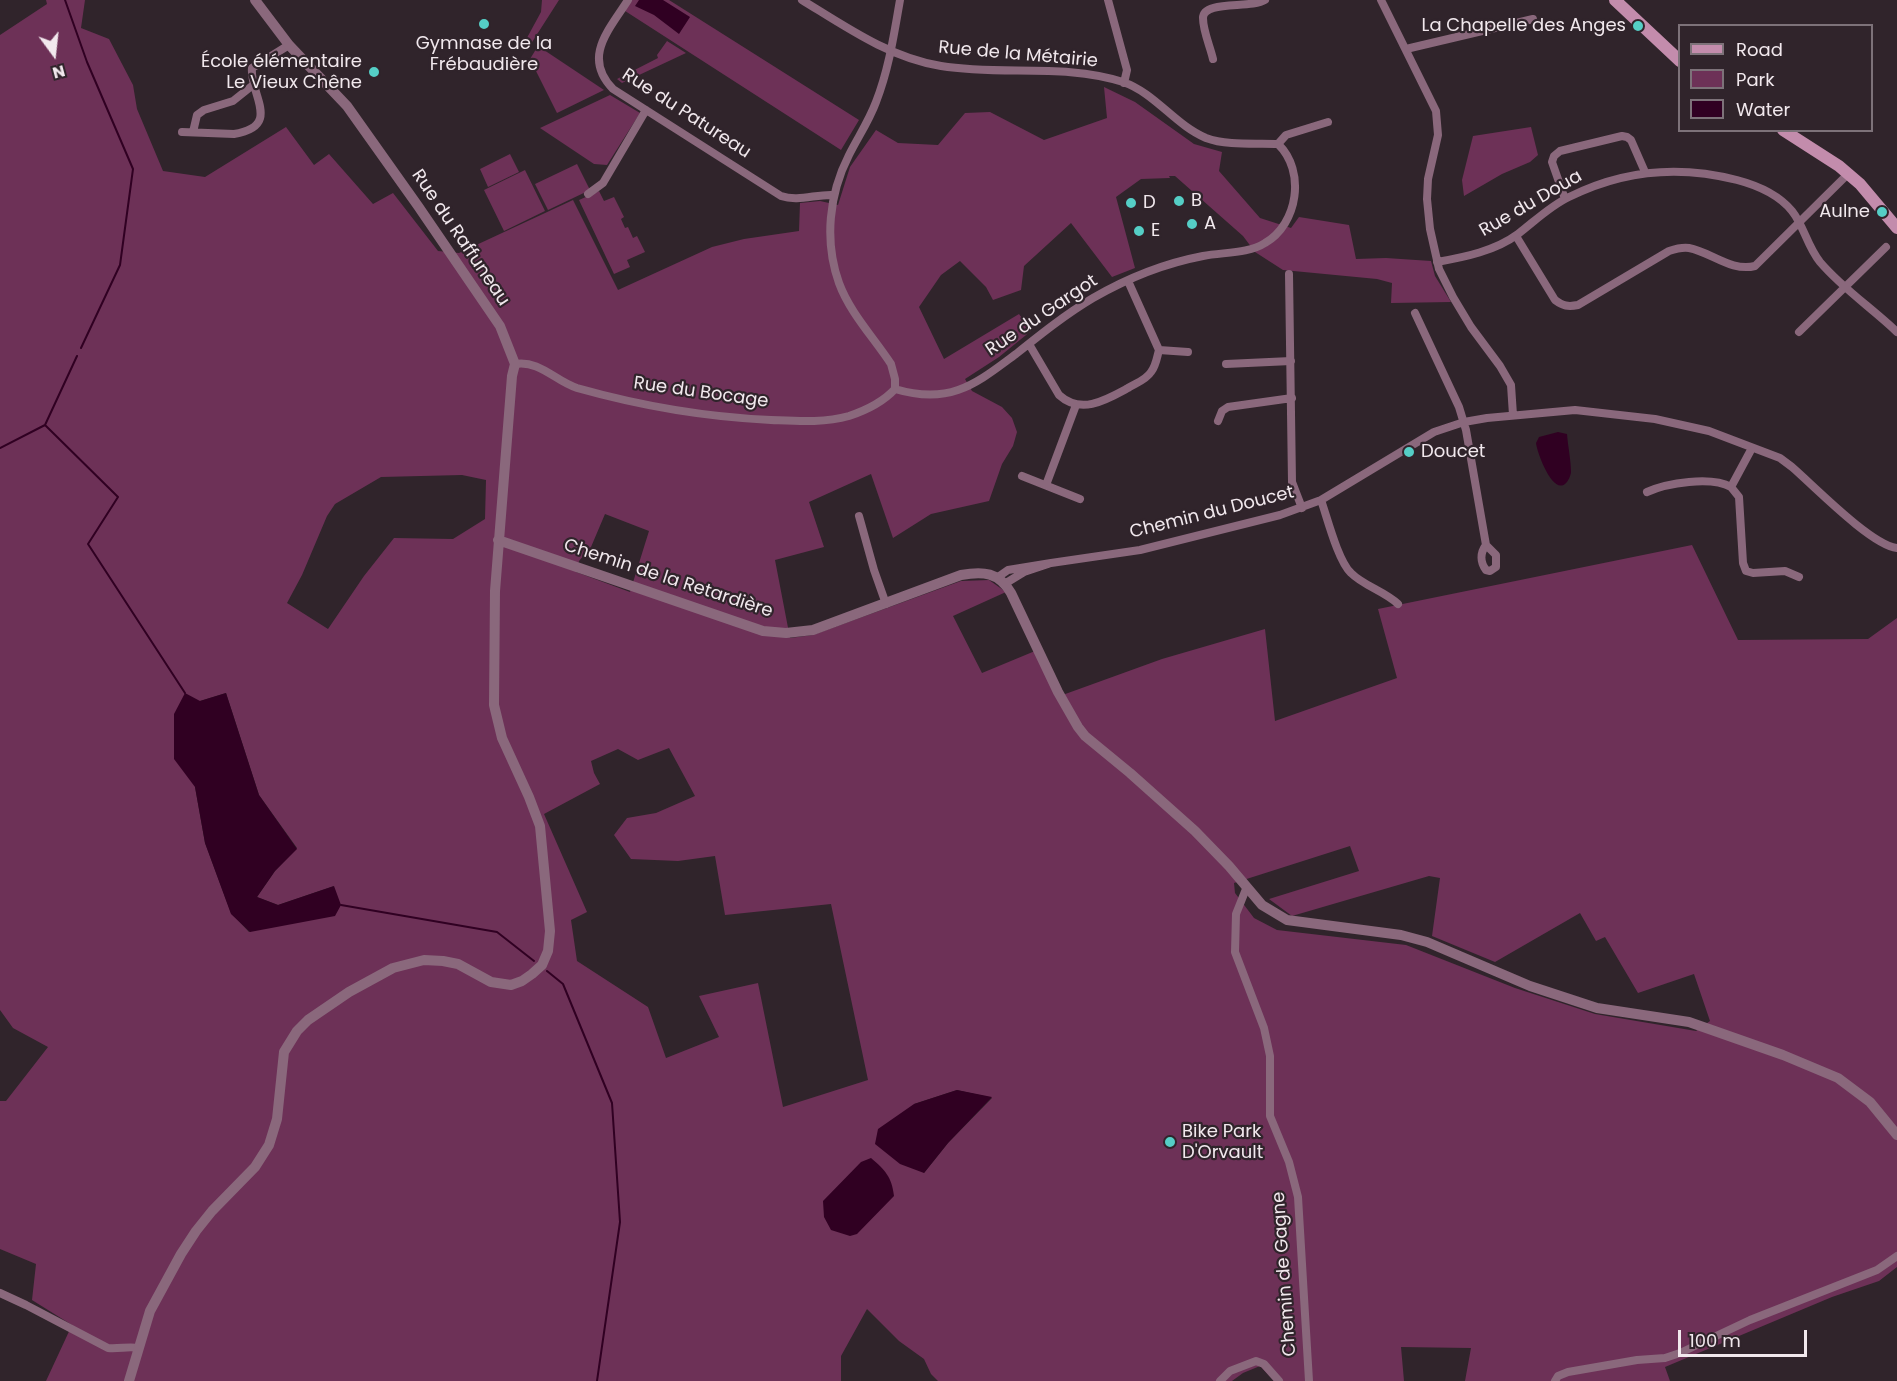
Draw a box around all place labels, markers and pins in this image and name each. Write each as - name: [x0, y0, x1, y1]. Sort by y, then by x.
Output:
- place label: La Chapelle des Anges: [1422, 15, 1626, 37]
- marker: Gymnase de la Frébaudière: [477, 17, 491, 31]
- marker: La Chapelle des Anges: [1631, 19, 1645, 33]
- place label: Gymnase de la Frébaudière: [416, 33, 552, 76]
- place label: École élémentaire Le Vieux Chêne: [201, 51, 362, 94]
- marker: École élémentaire Le Vieux Chêne: [367, 65, 381, 79]
- place label: B: [1191, 190, 1202, 212]
- place label: D: [1143, 192, 1156, 214]
- marker: B: [1172, 194, 1186, 208]
- marker: D: [1124, 196, 1138, 210]
- place label: Aulne: [1819, 201, 1870, 223]
- marker: Aulne: [1875, 205, 1889, 219]
- place label: A: [1204, 213, 1216, 235]
- marker: A: [1185, 217, 1199, 231]
- place label: E: [1151, 220, 1160, 242]
- marker: E: [1132, 224, 1146, 238]
- place label: Doucet: [1421, 441, 1485, 463]
- marker: Doucet: [1402, 445, 1416, 459]
- place label: Bike Park D'Orvault: [1182, 1121, 1263, 1164]
- marker: Bike Park D'Orvault: [1163, 1135, 1177, 1149]

